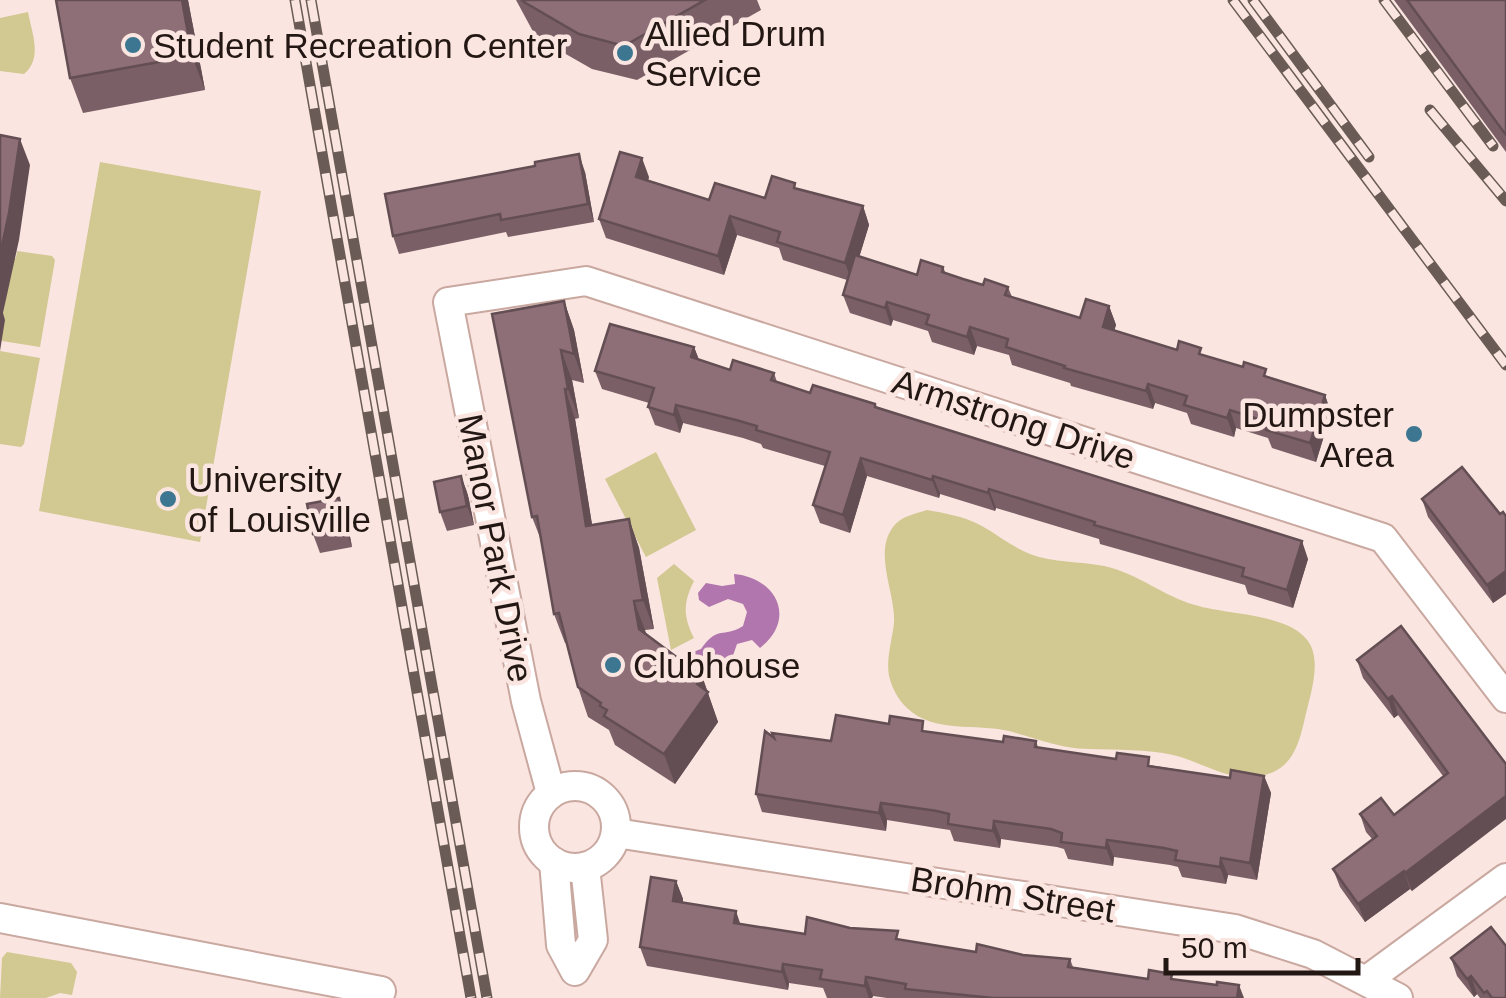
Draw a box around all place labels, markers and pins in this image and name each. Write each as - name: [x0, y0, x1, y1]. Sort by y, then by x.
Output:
- place label: Allied Drum Service: [645, 14, 826, 93]
- place label: Student Recreation Center: [153, 26, 568, 65]
- marker: Student Recreation Center: [122, 34, 144, 56]
- marker: Allied Drum Service: [614, 42, 636, 64]
- place label: Dumpster Area: [1242, 395, 1395, 474]
- marker: Dumpster Area: [1403, 423, 1425, 445]
- place label: University of Louisville: [188, 460, 371, 539]
- marker: University of Louisville: [157, 488, 179, 510]
- place label: Clubhouse: [633, 646, 800, 685]
- marker: Clubhouse: [602, 654, 624, 676]

